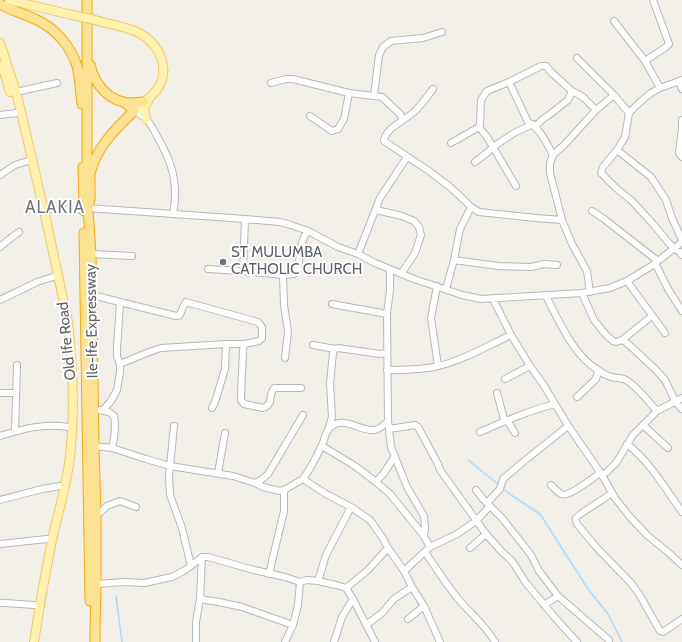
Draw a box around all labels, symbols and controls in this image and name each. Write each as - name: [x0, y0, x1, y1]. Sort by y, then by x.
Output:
- district label: ALAKIA: [25, 198, 85, 218]
- place label: ST MULUMBA CATHOLIC CHURCH: [231, 244, 362, 279]
- marker: ST MULUMBA CATHOLIC CHURCH: [218, 257, 228, 267]
- street label: Ile-Ife Expressway: [82, 264, 102, 378]
- street label: Old Ife Road: [54, 301, 80, 381]

